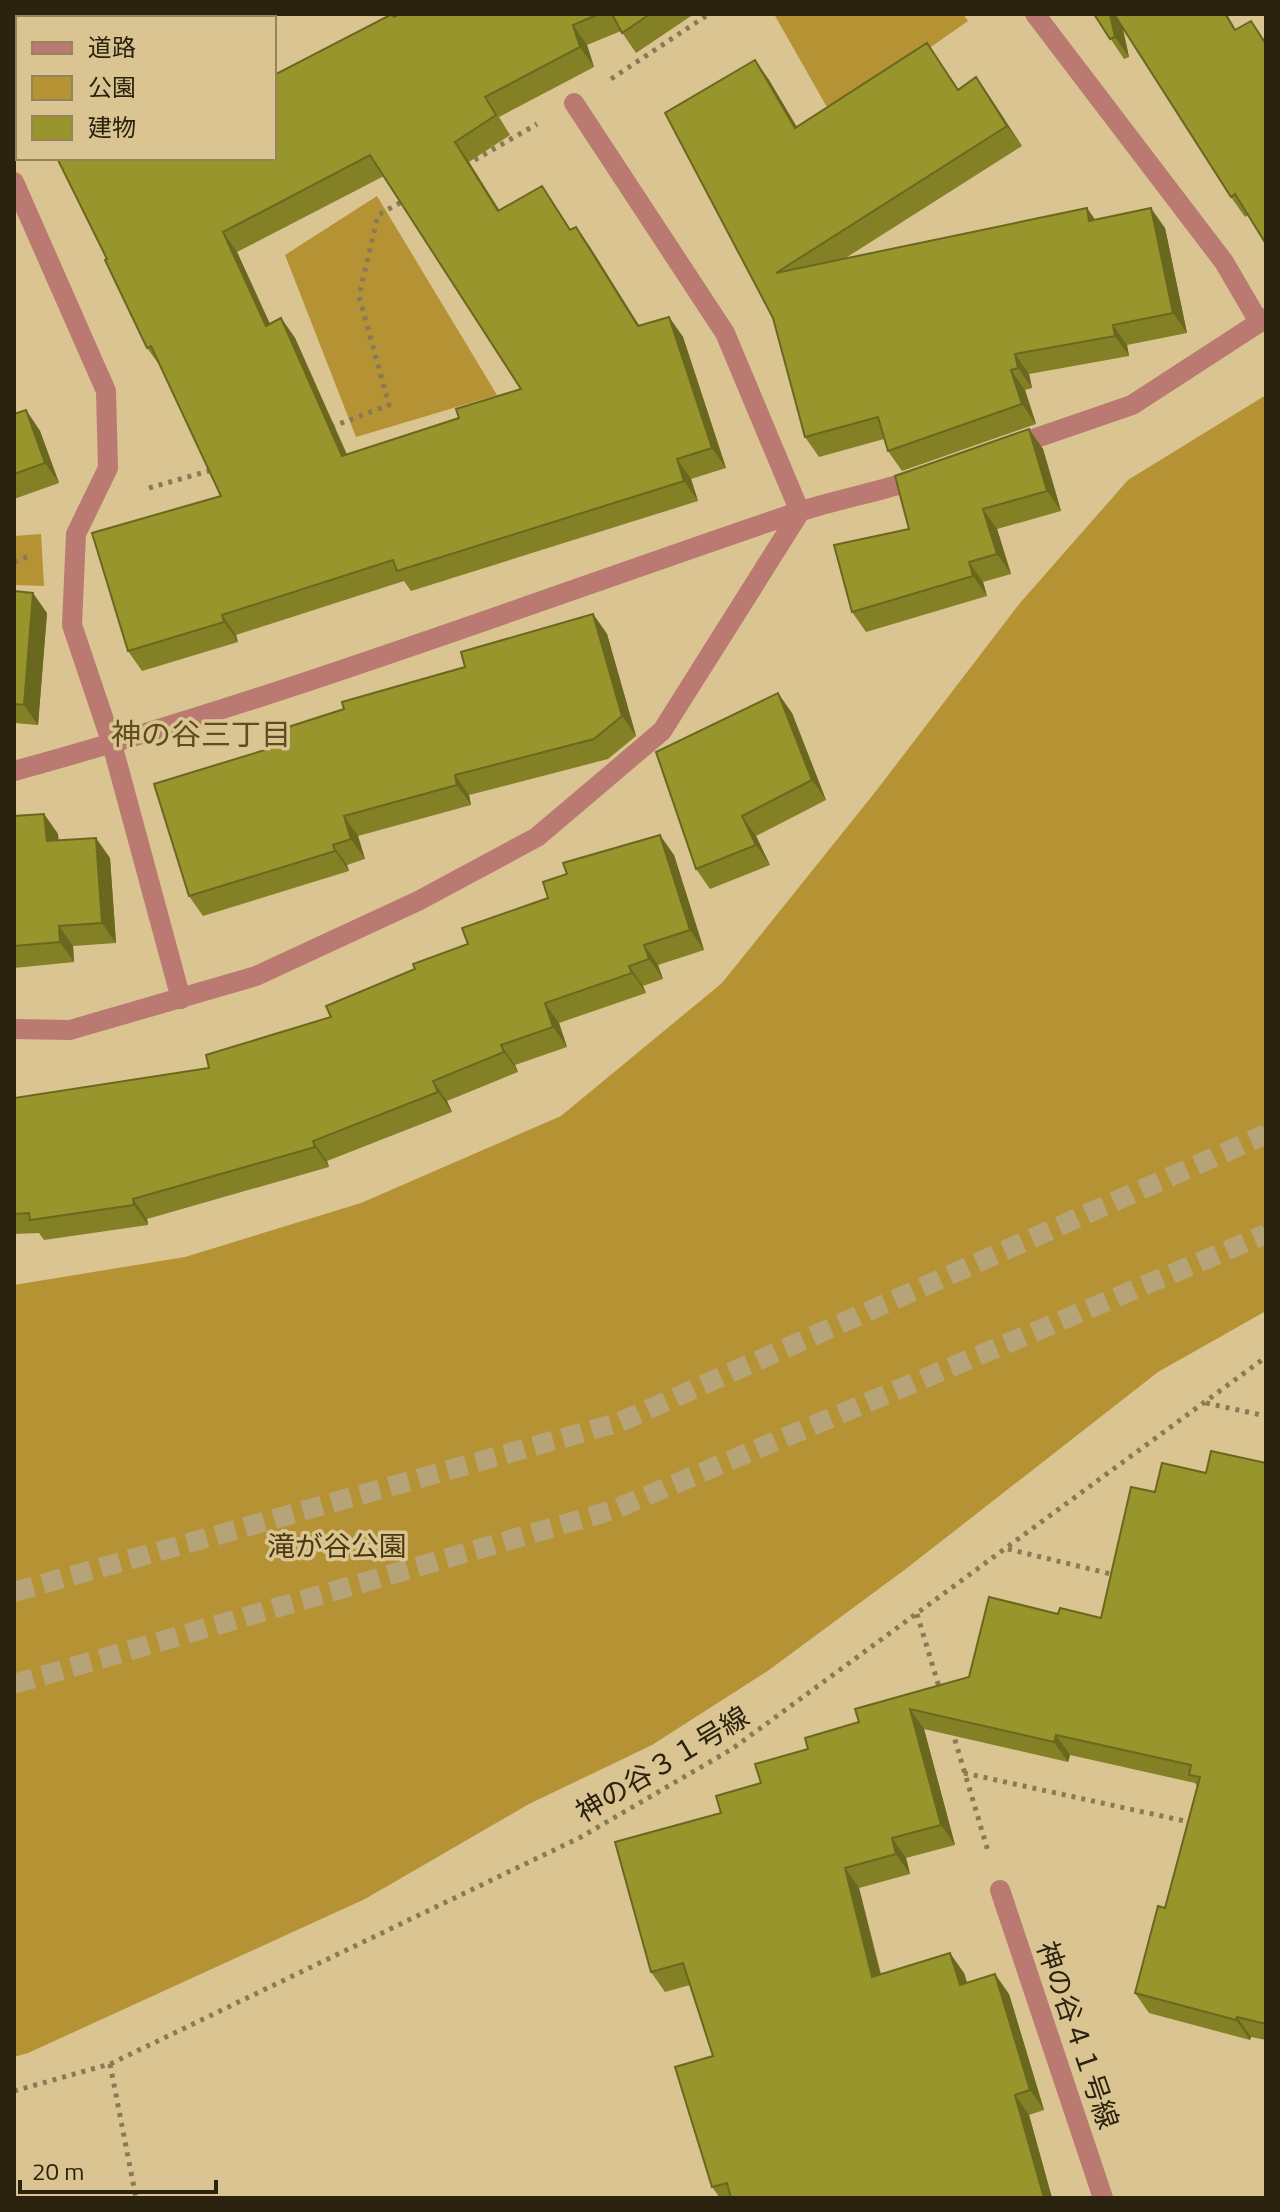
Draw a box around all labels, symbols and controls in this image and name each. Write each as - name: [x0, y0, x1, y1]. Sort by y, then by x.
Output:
- legend: [16, 16, 276, 160]
- text: 道路: [88, 29, 136, 65]
- text: 公園: [88, 69, 136, 105]
- text: 建物: [88, 109, 136, 145]
- district label: 神の谷三丁目: [111, 711, 291, 757]
- park label: 滝が谷公園: [267, 1524, 407, 1567]
- street label: 神の谷３１号線: [567, 1695, 757, 1832]
- street label: 神の谷４１号線: [1026, 1935, 1131, 2135]
- scale bar: [20, 2144, 216, 2194]
- text: 20 m: [32, 2153, 84, 2189]

